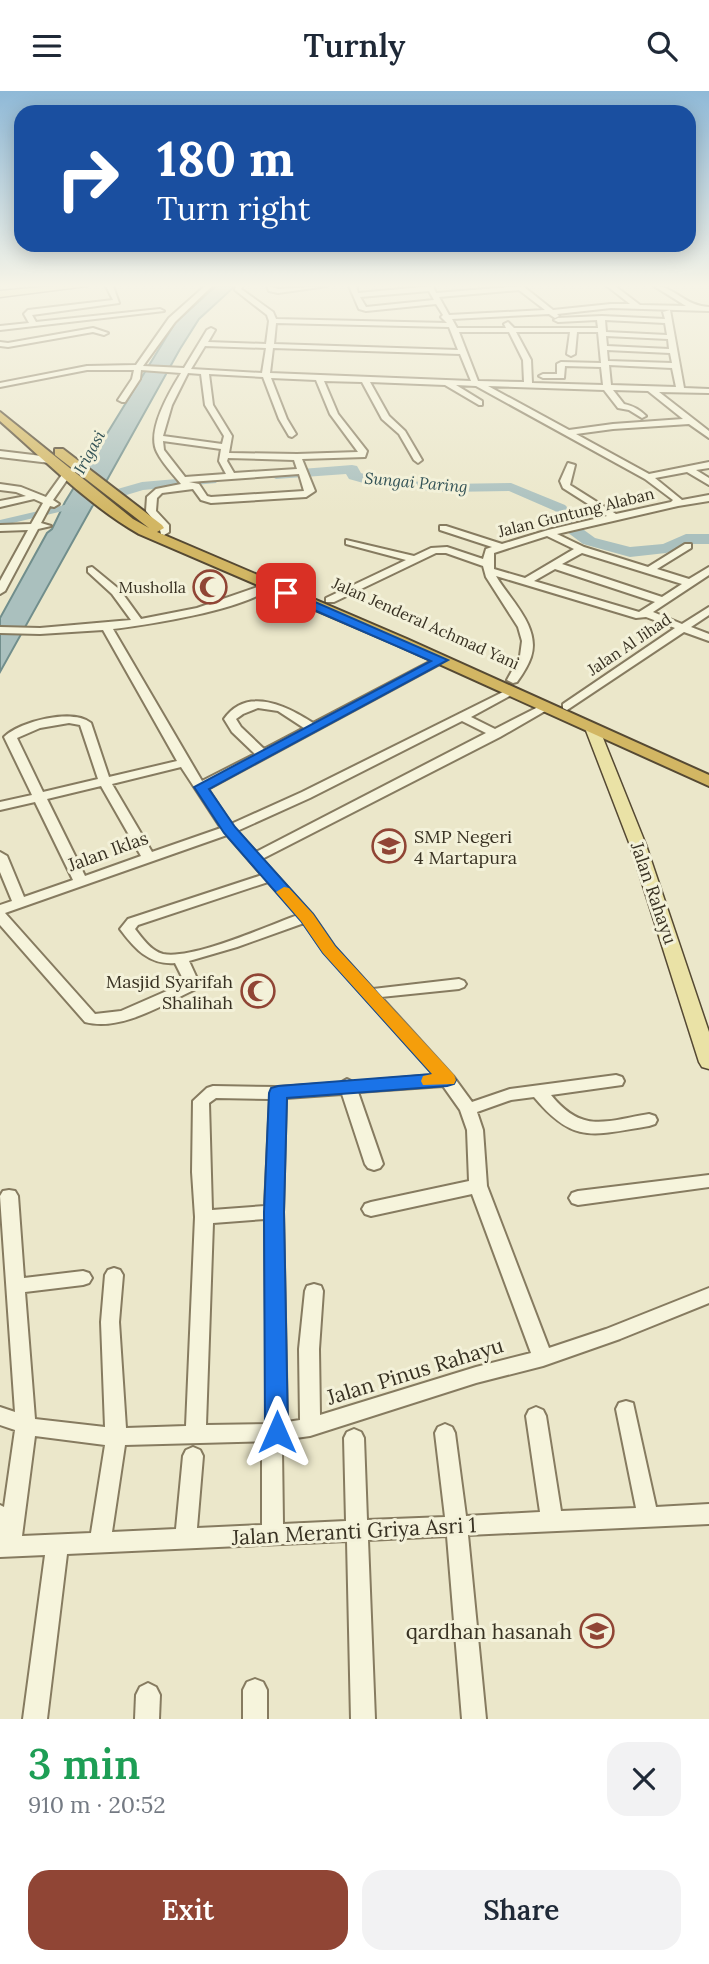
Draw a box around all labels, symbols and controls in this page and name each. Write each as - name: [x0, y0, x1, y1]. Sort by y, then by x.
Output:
- text: Turnly: [304, 25, 405, 66]
- icon: menu: [28, 27, 66, 65]
- icon: search: [643, 27, 681, 65]
- text: 180 m: [157, 127, 294, 189]
- icon: right: [42, 133, 133, 224]
- text: Turn right: [157, 188, 310, 229]
- water label: Irigasi: [69, 427, 109, 477]
- water label: Sungai Paring: [364, 468, 468, 496]
- street label: Jalan Guntung Alaban: [495, 483, 656, 541]
- pin: [256, 563, 316, 623]
- mosque icon: Musholla: [191, 568, 229, 606]
- street label: Jalan Jenderal Achmad Yani: [328, 572, 523, 673]
- icon: arrive: [267, 574, 305, 612]
- place label: Musholla: [118, 577, 186, 597]
- street label: Jalan Al Jihad: [582, 608, 675, 680]
- place label: SMP Negeri 4 Martapura: [414, 825, 517, 869]
- street label: Jalan Iklas: [64, 826, 151, 876]
- school or university icon: SMP Negeri 4 Martapura: [370, 827, 408, 865]
- street label: Jalan Rahayu: [625, 838, 682, 947]
- place label: Masjid Syarifah Shalihah: [106, 970, 233, 1014]
- mosque icon: Masjid Syarifah Shalihah: [239, 972, 277, 1010]
- street label: Jalan Pinus Rahayu: [323, 1331, 507, 1411]
- position arrow: [240, 1395, 314, 1469]
- street label: Jalan Meranti Griya Asri 1: [230, 1511, 477, 1551]
- school or university icon: qardhan hasanah: [578, 1612, 616, 1650]
- place label: qardhan hasanah: [406, 1618, 572, 1645]
- text: 3 min: [28, 1737, 140, 1791]
- button: close: [607, 1742, 681, 1816]
- text: 910 m · 20:52: [28, 1790, 166, 1819]
- button: Exit: [28, 1870, 348, 1950]
- button: Share: [362, 1870, 681, 1950]

